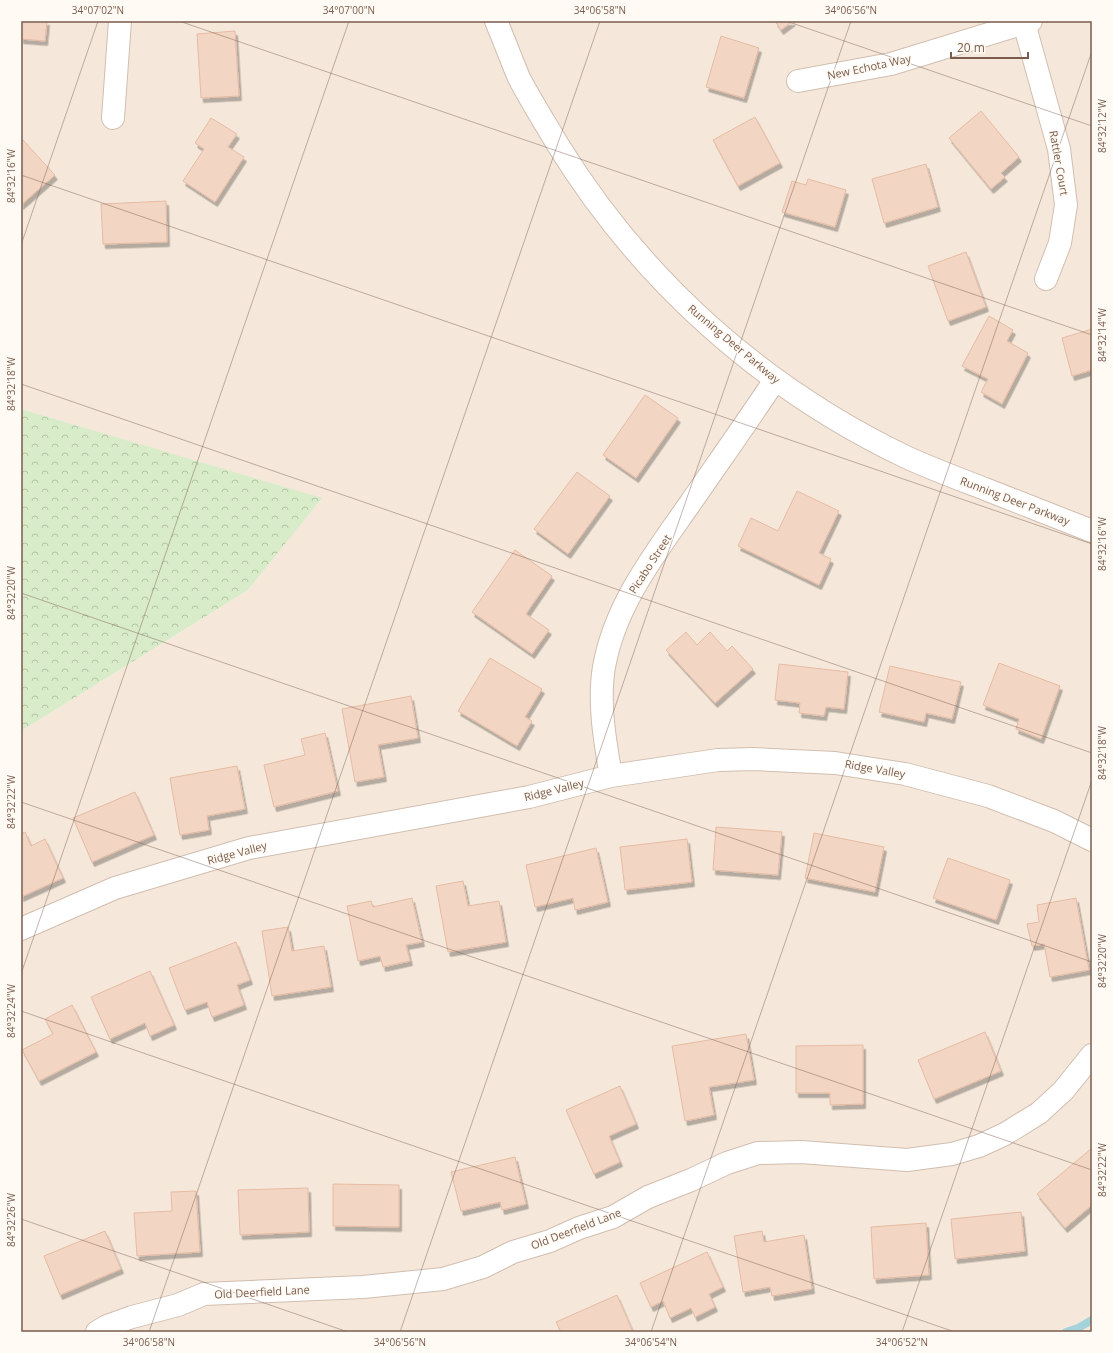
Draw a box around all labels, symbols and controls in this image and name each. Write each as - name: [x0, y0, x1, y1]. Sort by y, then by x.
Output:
- text: 34°07'02"N: [72, 3, 124, 17]
- text: 34°07'00"N: [323, 3, 375, 17]
- text: 34°06'58"N: [574, 3, 626, 17]
- text: 34°06'56"N: [825, 3, 877, 17]
- scale bar: [951, 34, 1028, 60]
- text: 20 m: [957, 39, 985, 56]
- street label: New Echota Way: [826, 50, 913, 83]
- text: 84°32'12"W: [1095, 98, 1109, 153]
- street label: Rattler Court: [1046, 129, 1073, 197]
- text: 84°32'16"W: [4, 148, 18, 203]
- street label: Running Deer Parkway: [685, 301, 784, 387]
- text: 84°32'14"W: [1095, 307, 1109, 362]
- text: 84°32'18"W: [4, 356, 18, 411]
- street label: Running Deer Parkway: [958, 473, 1073, 529]
- text: 84°32'16"W: [1095, 516, 1109, 571]
- street label: Picabo Street: [625, 531, 674, 596]
- text: 84°32'20"W: [4, 565, 18, 620]
- text: 84°32'18"W: [1095, 725, 1109, 780]
- street label: Ridge Valley: [844, 756, 907, 781]
- text: 84°32'22"W: [4, 774, 18, 829]
- street label: Ridge Valley: [522, 775, 586, 804]
- street label: Ridge Valley: [205, 837, 269, 868]
- text: 84°32'20"W: [1095, 933, 1109, 988]
- text: 84°32'24"W: [4, 983, 18, 1038]
- text: 84°32'22"W: [1095, 1142, 1109, 1197]
- text: 84°32'26"W: [4, 1192, 18, 1247]
- street label: Old Deerfield Lane: [529, 1204, 623, 1253]
- street label: Old Deerfield Lane: [214, 1282, 310, 1301]
- text: 34°06'58"N: [123, 1335, 175, 1349]
- text: 34°06'56"N: [374, 1335, 426, 1349]
- text: 34°06'54"N: [625, 1335, 677, 1349]
- text: 34°06'52"N: [876, 1335, 928, 1349]

